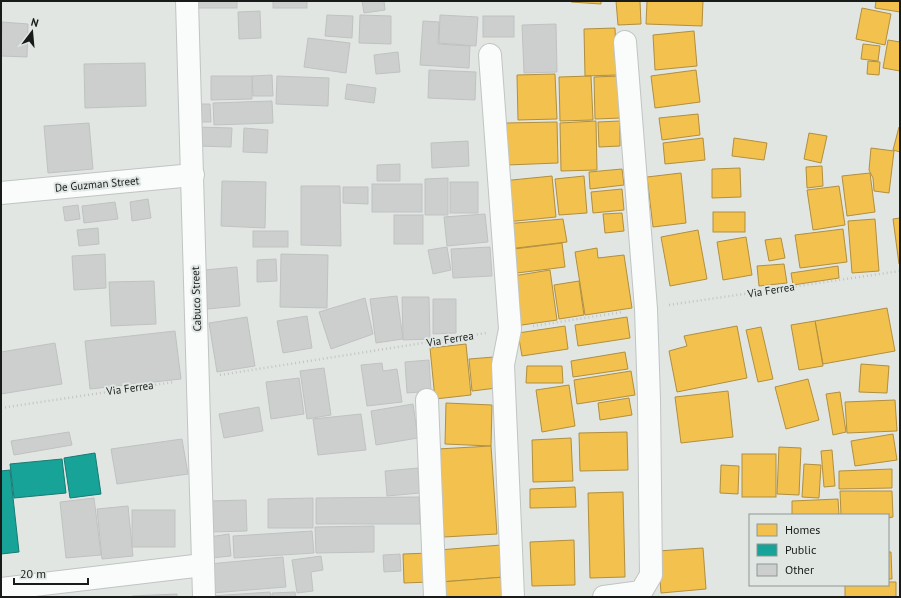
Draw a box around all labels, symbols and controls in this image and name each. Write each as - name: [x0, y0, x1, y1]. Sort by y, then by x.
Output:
- north arrow: [12, 12, 52, 52]
- text: N: [29, 15, 40, 30]
- street label: De Guzman Street: [54, 173, 140, 195]
- street label: Cabuco Street: [188, 266, 204, 332]
- street label: Via Ferrea: [746, 279, 795, 301]
- street label: Via Ferrea: [425, 328, 474, 350]
- street label: Via Ferrea: [105, 378, 154, 398]
- legend: [749, 514, 889, 586]
- text: Homes: [785, 522, 820, 537]
- text: Public: [785, 542, 817, 557]
- scale bar: [14, 560, 88, 586]
- text: Other: [785, 562, 814, 577]
- text: 20 m: [20, 566, 46, 581]

